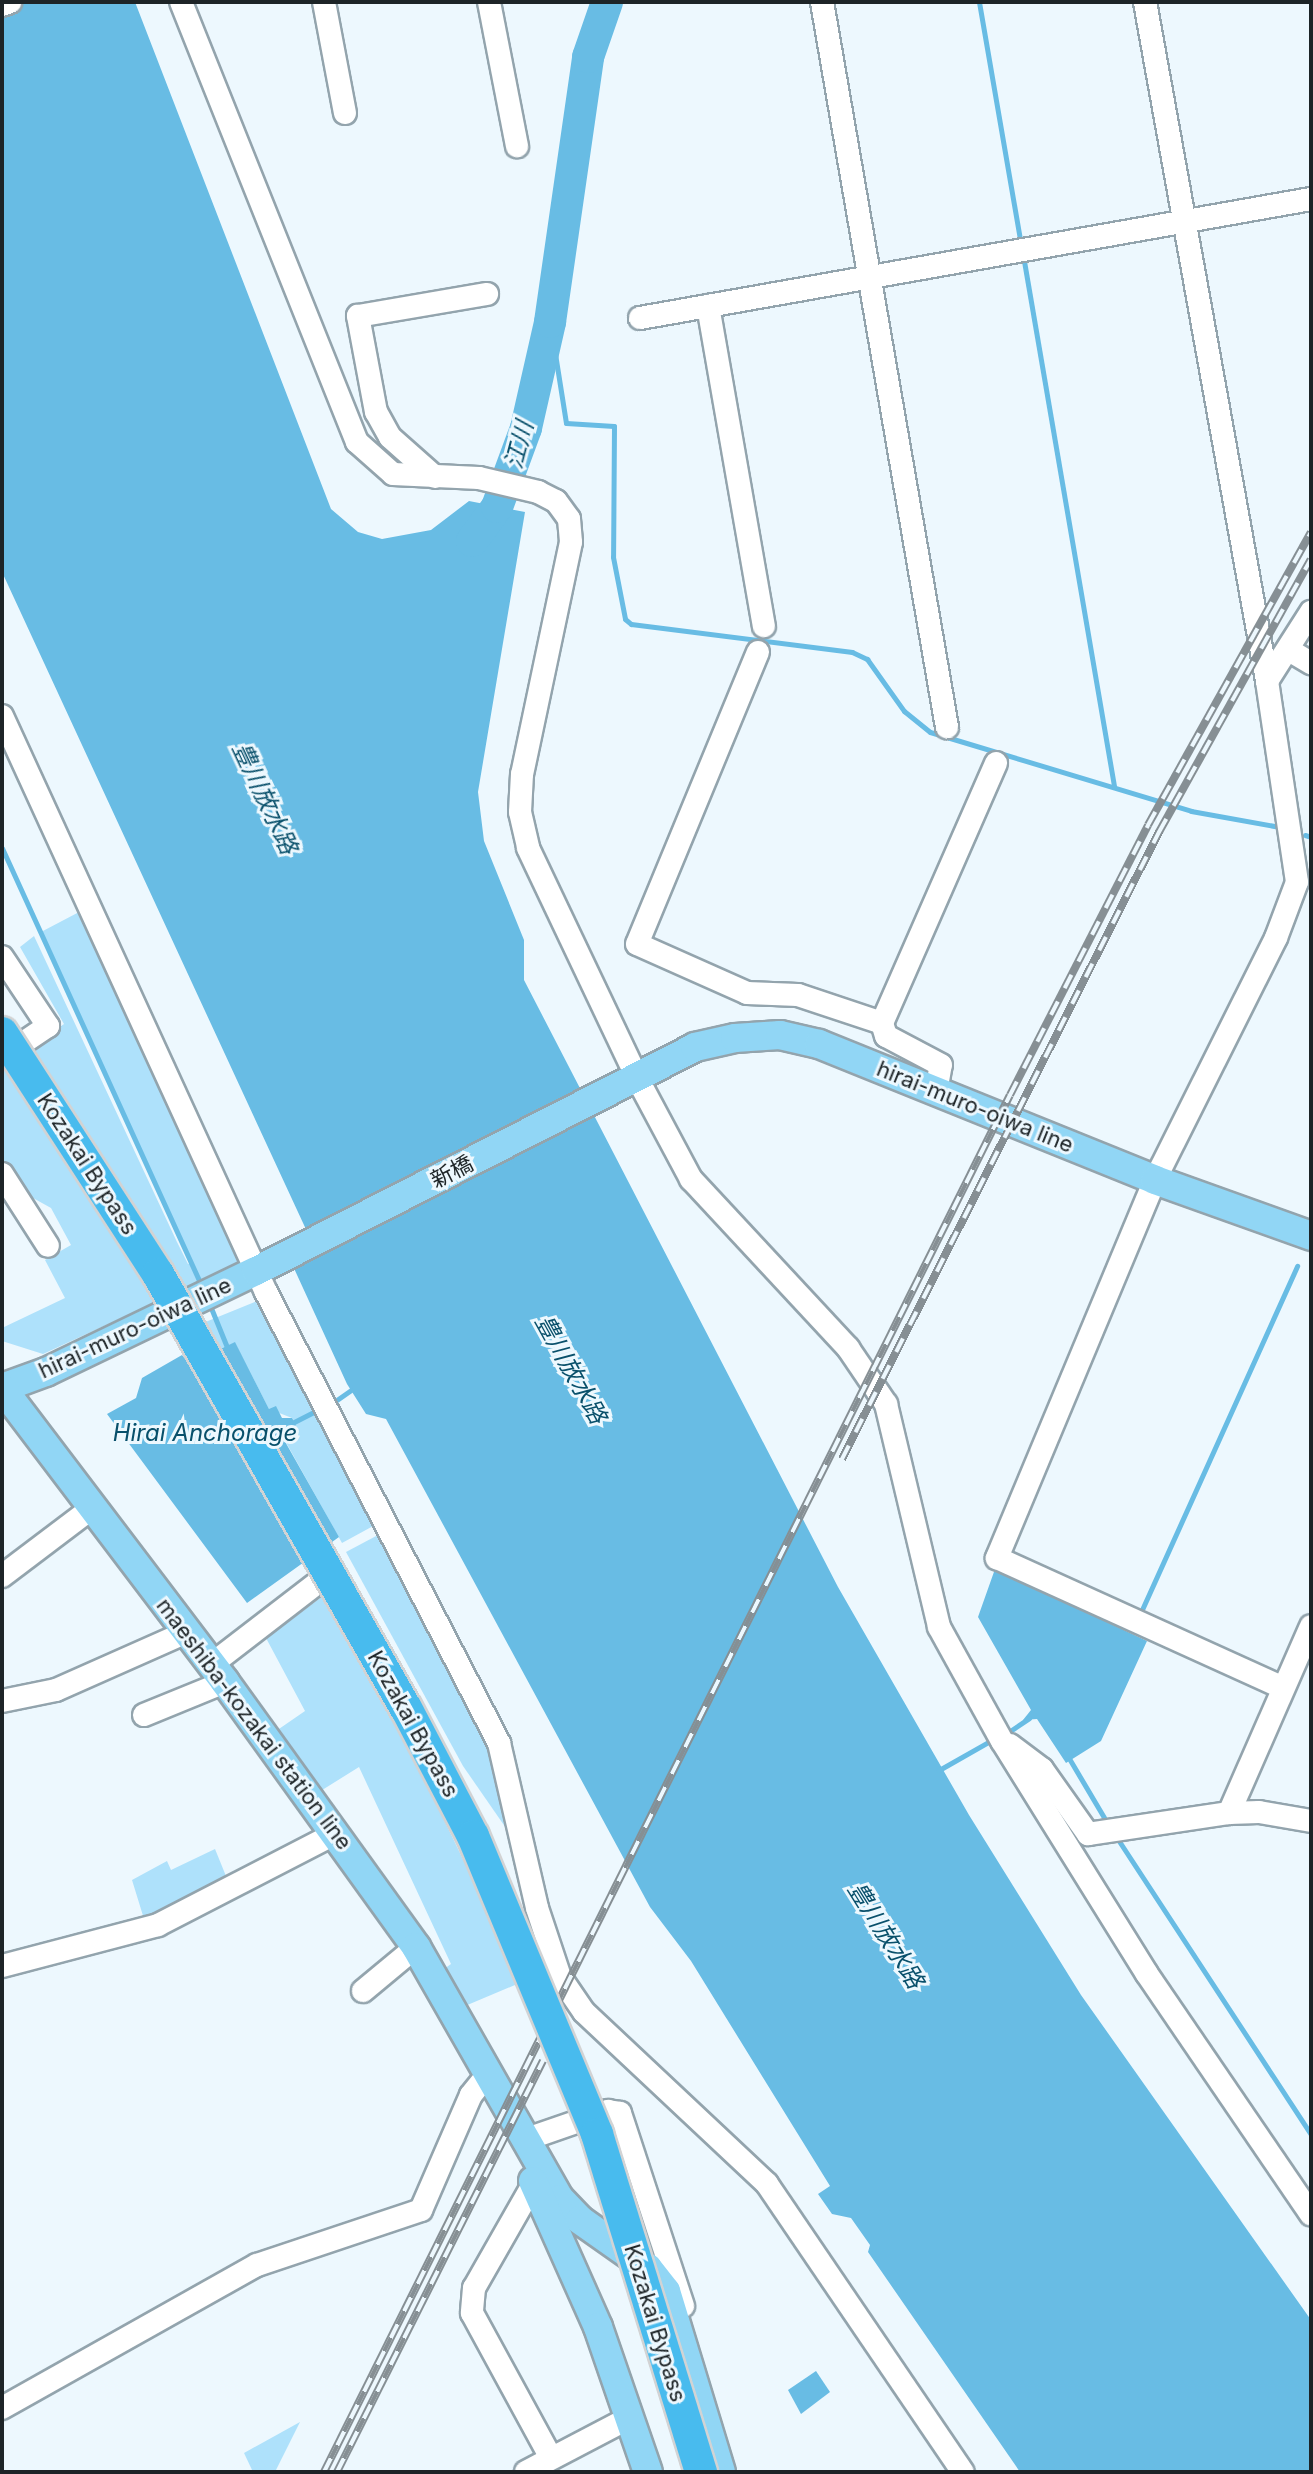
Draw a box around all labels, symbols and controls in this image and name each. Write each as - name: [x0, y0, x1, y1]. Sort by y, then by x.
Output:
- water label: 江川: [499, 418, 539, 472]
- water label: 豊川放水路: [227, 738, 303, 858]
- street label: hirai-muro-oiwa line: [873, 1056, 1077, 1158]
- street label: Kozakai Bypass: [31, 1088, 143, 1240]
- street label: 新橋: [426, 1150, 478, 1194]
- street label: hirai-muro-oiwa line: [34, 1272, 236, 1384]
- water label: 豊川放水路: [529, 1310, 613, 1428]
- water label: Hirai Anchorage: [113, 1419, 297, 1447]
- street label: maeshiba-kozakai station line: [151, 1593, 357, 1855]
- street label: Kozakai Bypass: [362, 1646, 464, 1802]
- water label: 豊川放水路: [842, 1876, 930, 1994]
- street label: Kozakai Bypass: [619, 2241, 691, 2405]

